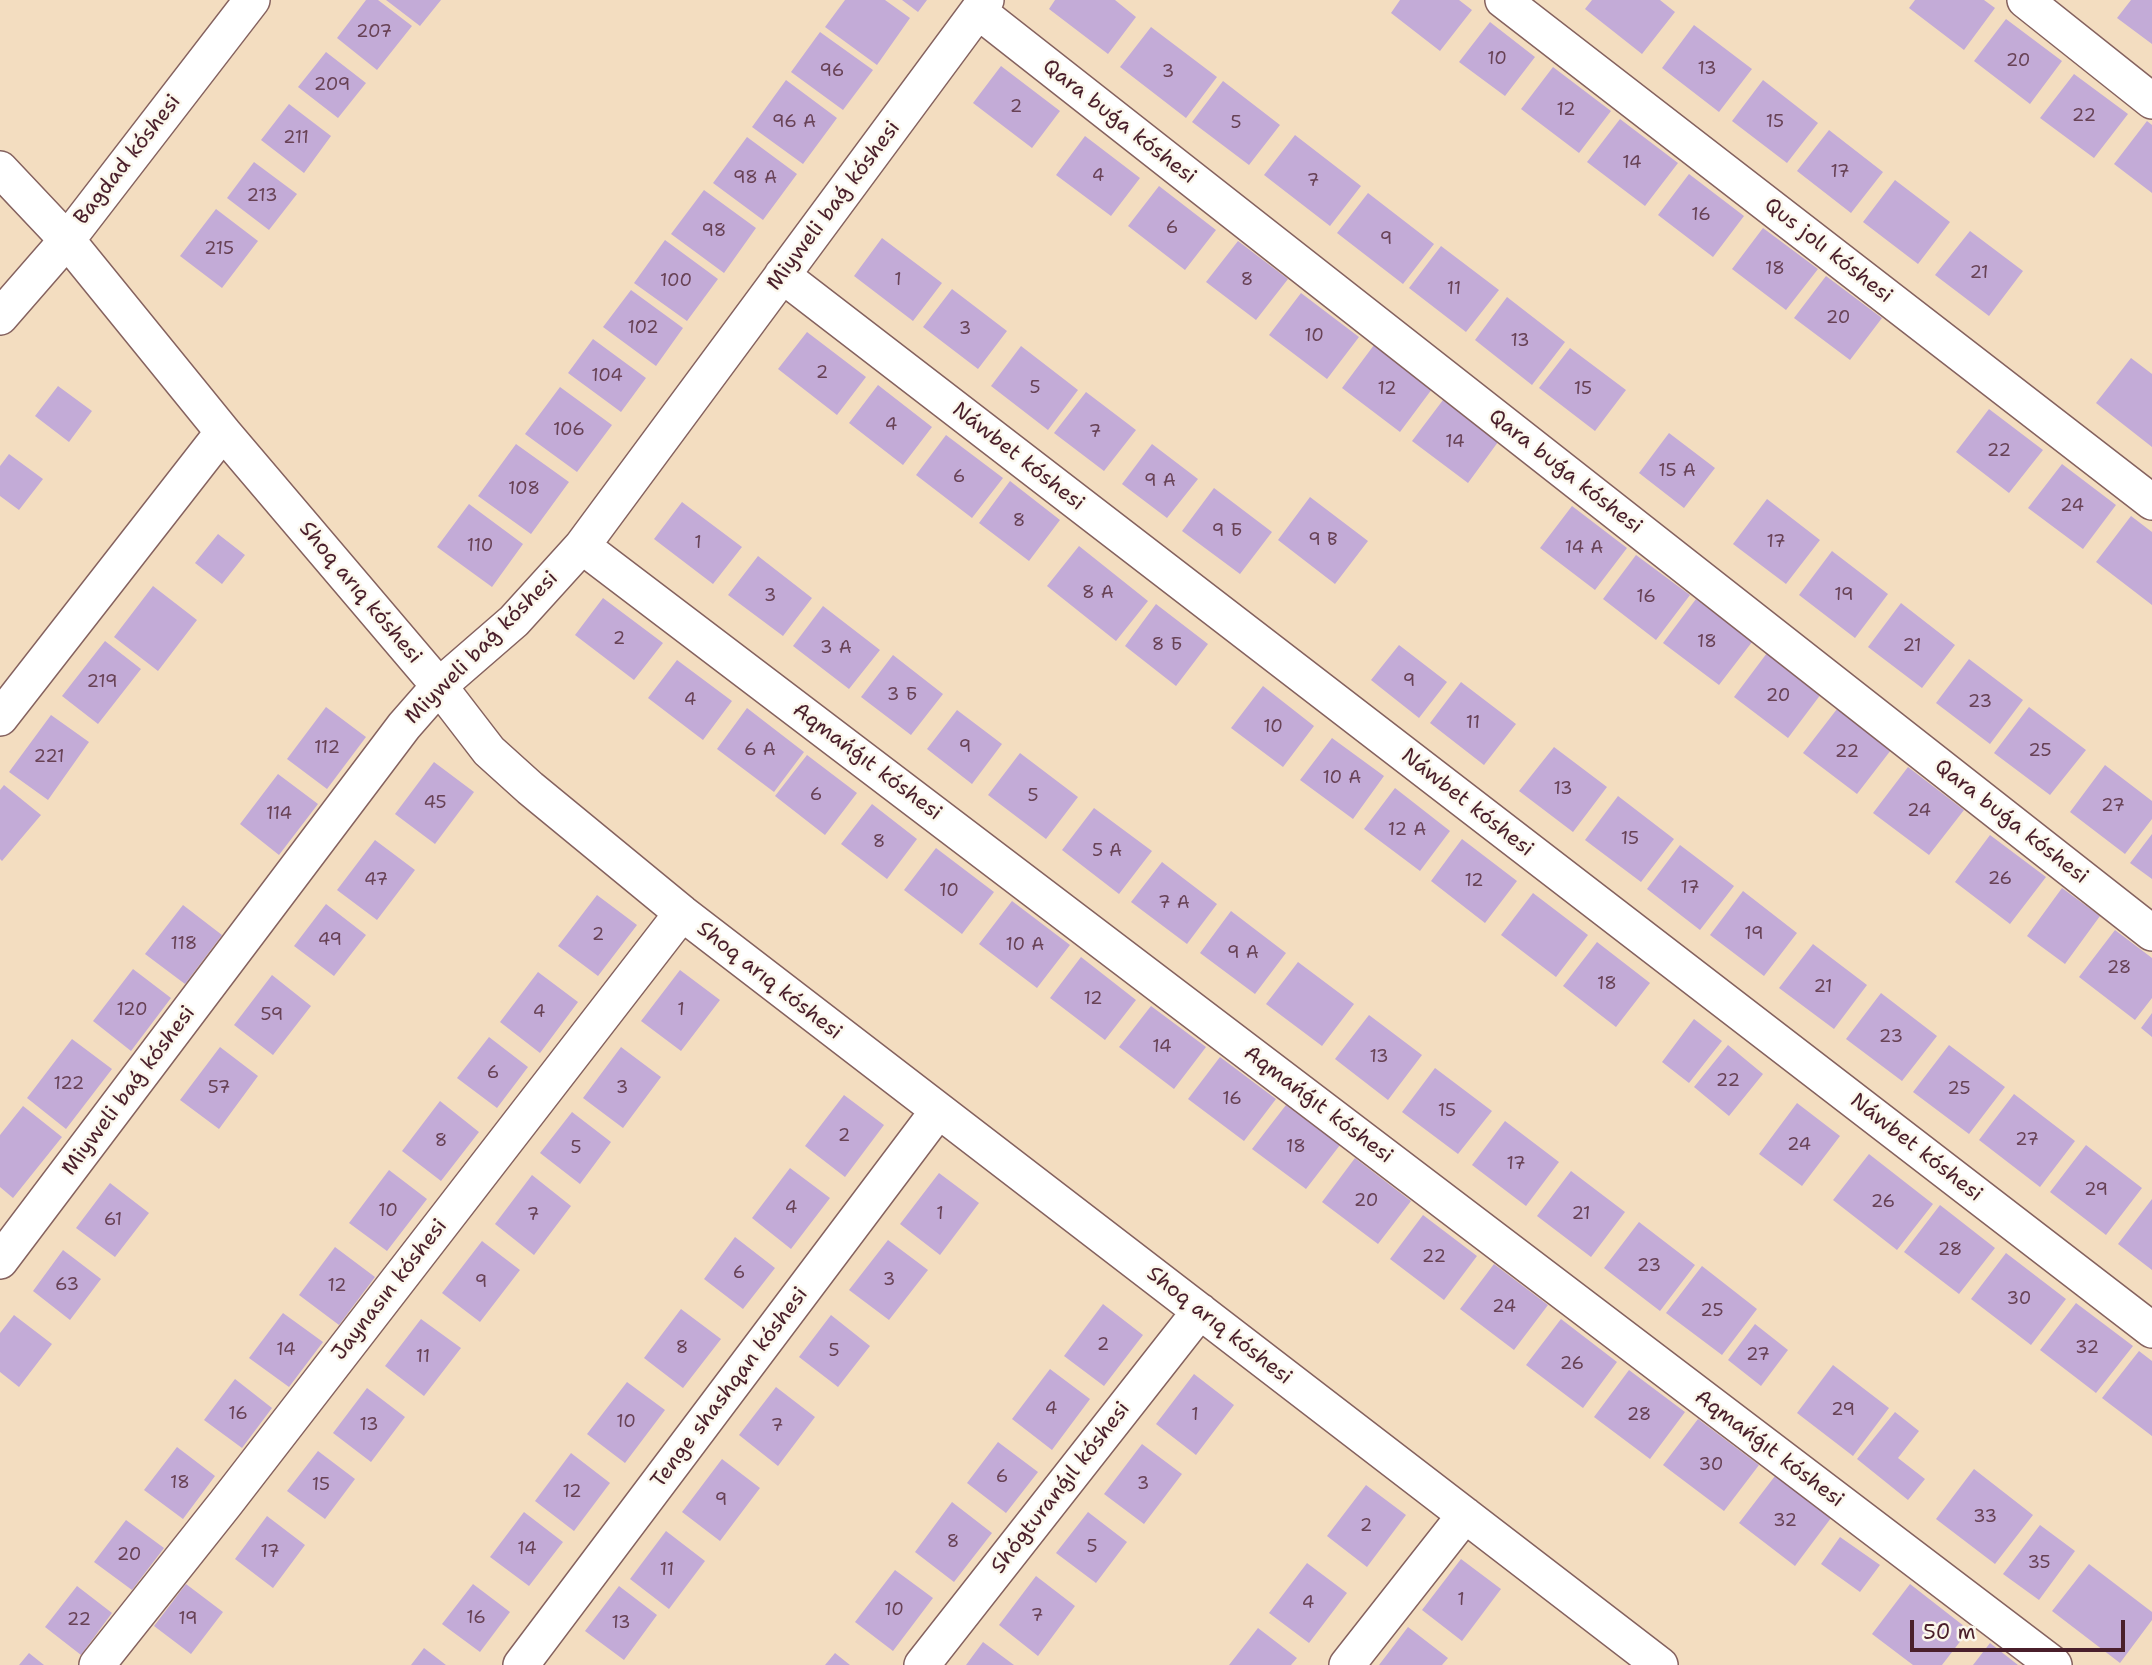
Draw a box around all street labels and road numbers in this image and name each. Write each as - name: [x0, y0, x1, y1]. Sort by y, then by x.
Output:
- street label: Qara buǵa kóshesi: [1037, 54, 1201, 190]
- street label: Bagdad kóshesi: [69, 90, 187, 230]
- street label: Miyweli baǵ kóshesi: [762, 116, 906, 296]
- street label: Qus jolı kóshesi: [1759, 193, 1897, 309]
- street label: Náwbet kóshesi: [947, 398, 1089, 516]
- street label: Qara buǵa kóshesi: [1483, 404, 1647, 540]
- street label: Shoq arıq kóshesi: [293, 517, 427, 669]
- street label: Miyweli baǵ kóshesi: [400, 566, 564, 730]
- street label: Aqmańǵıt kóshesi: [787, 698, 947, 826]
- street label: Náwbet kóshesi: [1396, 744, 1538, 862]
- street label: Qara buǵa kóshesi: [1929, 754, 2093, 890]
- street label: Shoq arıq kóshesi: [691, 916, 847, 1046]
- street label: Miyweli baǵ kóshesi: [57, 1001, 201, 1181]
- street label: Aqmańǵıt kóshesi: [1238, 1041, 1398, 1169]
- street label: Náwbet kóshesi: [1845, 1089, 1987, 1207]
- street label: Jaynasın kóshesi: [327, 1214, 453, 1366]
- street label: Shoq arıq kóshesi: [1141, 1261, 1297, 1391]
- street label: Tenge shashqan kóshesi: [646, 1283, 814, 1493]
- street label: Aqmańǵıt kóshesi: [1689, 1385, 1849, 1513]
- street label: Shógturanǵıl kóshesi: [986, 1397, 1136, 1579]

